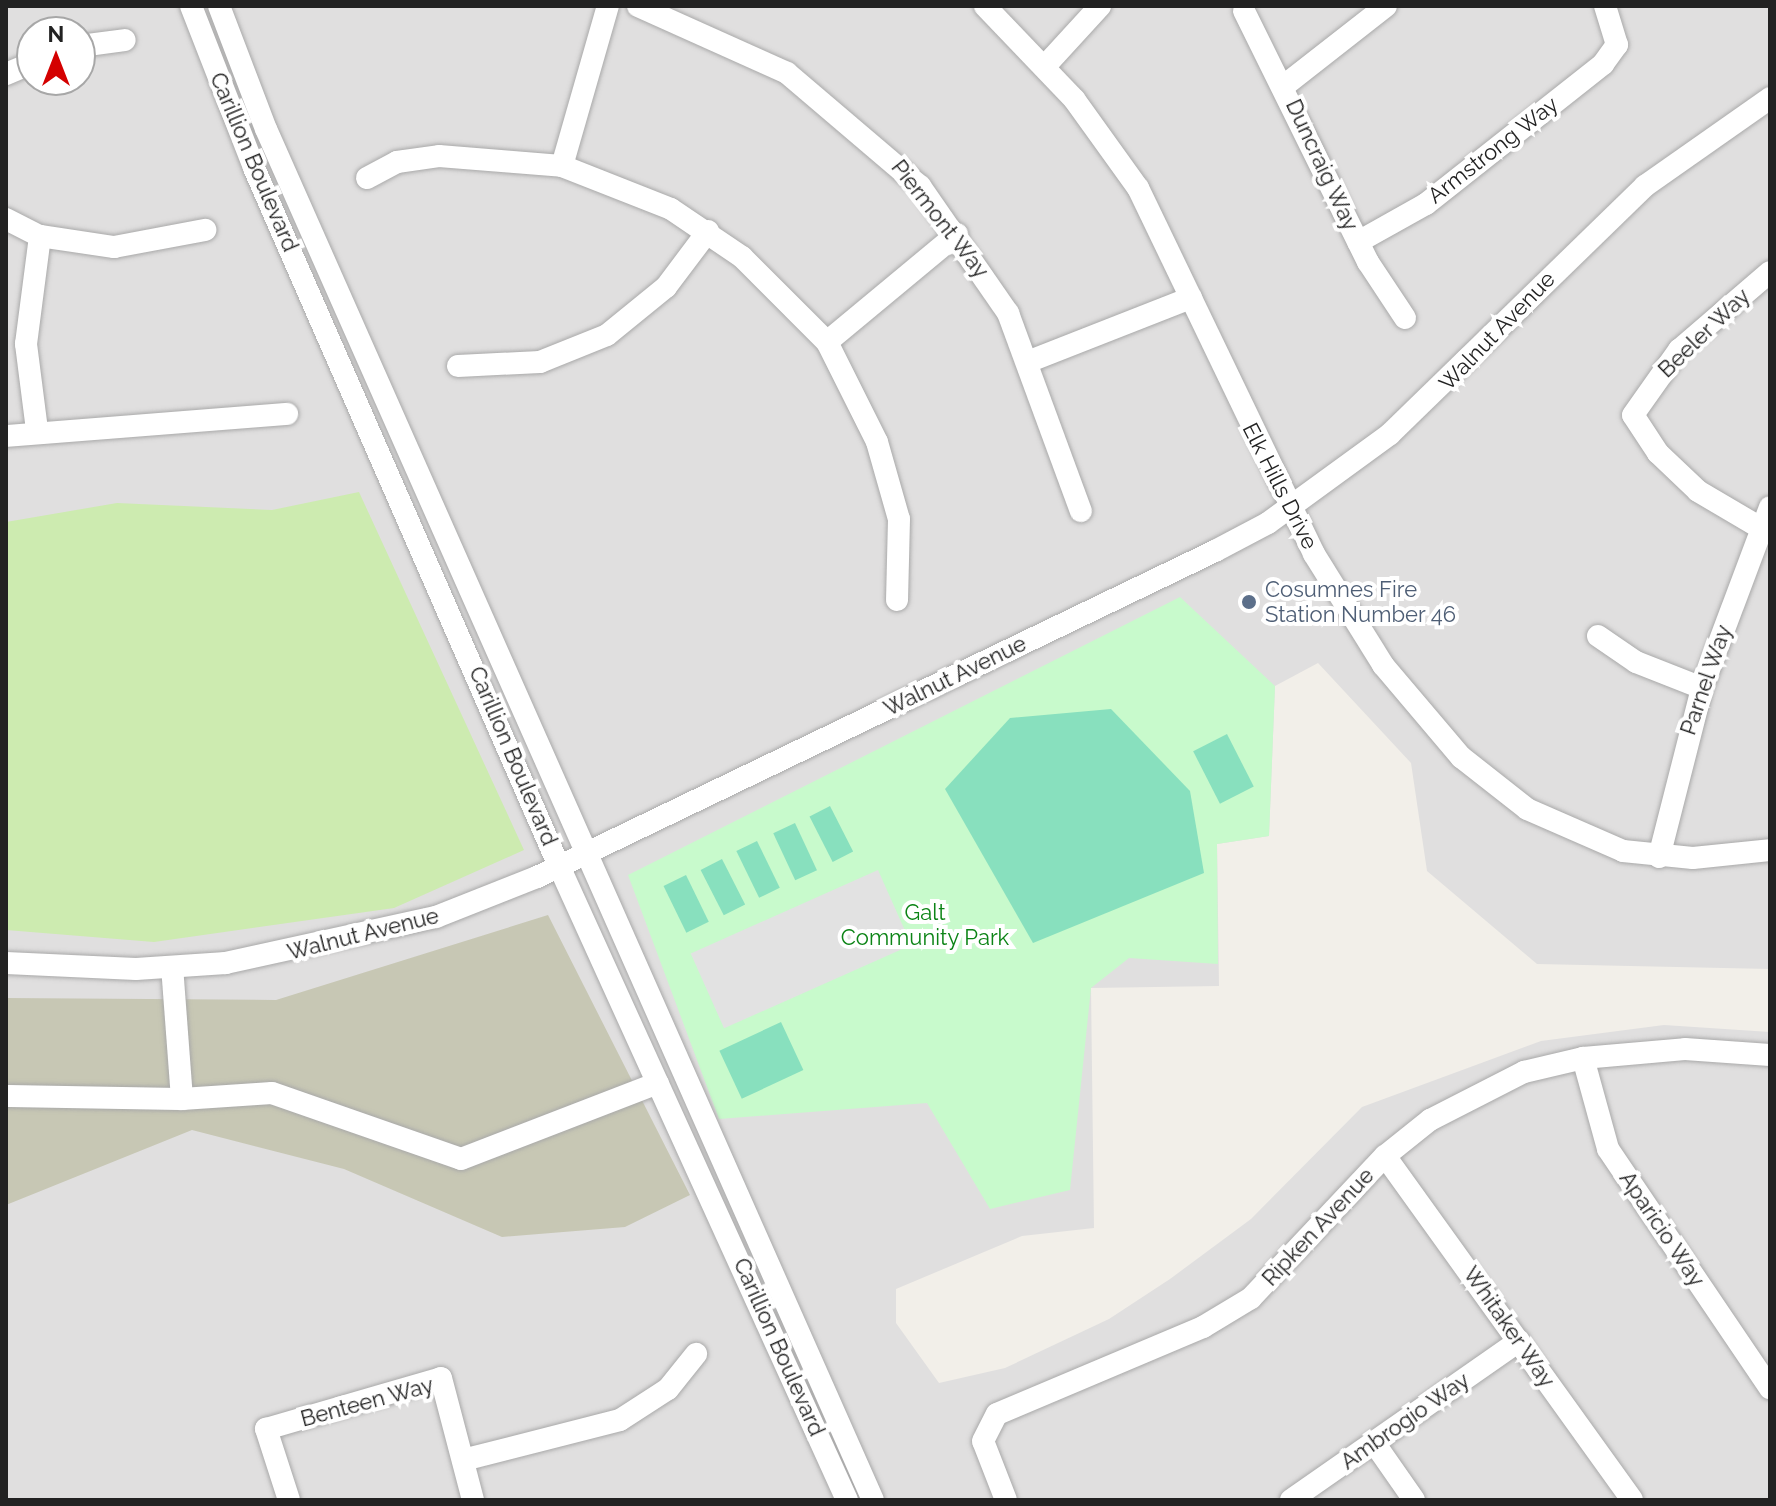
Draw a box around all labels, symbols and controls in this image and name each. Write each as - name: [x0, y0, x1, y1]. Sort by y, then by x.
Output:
- north arrow: [16, 16, 96, 96]
- text: N: [48, 21, 64, 47]
- street label: Carillion Boulevard: [204, 69, 304, 255]
- street label: Armstrong Way: [1422, 91, 1564, 209]
- street label: Duncraig Way: [1280, 95, 1364, 235]
- street label: Piermont Way: [885, 154, 995, 284]
- street label: Walnut Avenue: [1433, 266, 1561, 396]
- street label: Beeler Way: [1652, 282, 1756, 384]
- street label: Elk Hills Drive: [1237, 418, 1323, 554]
- place label: Cosumnes Fire Station Number 46: [1265, 576, 1456, 628]
- marker: Cosumnes Fire Station Number 46: [1240, 593, 1258, 611]
- street label: Parnel Way: [1675, 621, 1737, 739]
- street label: Walnut Avenue: [879, 630, 1031, 722]
- street label: Carillion Boulevard: [463, 663, 563, 849]
- park label: Galt Community Park: [840, 899, 1010, 950]
- street label: Walnut Avenue: [284, 902, 442, 966]
- street label: Ripken Avenue: [1256, 1162, 1380, 1292]
- street label: Aparicio Way: [1614, 1166, 1710, 1292]
- street label: Carillion Boulevard: [728, 1254, 830, 1440]
- street label: Whitaker Way: [1457, 1261, 1561, 1393]
- street label: Ambrogio Way: [1335, 1367, 1475, 1475]
- street label: Benteen Way: [297, 1372, 437, 1432]

